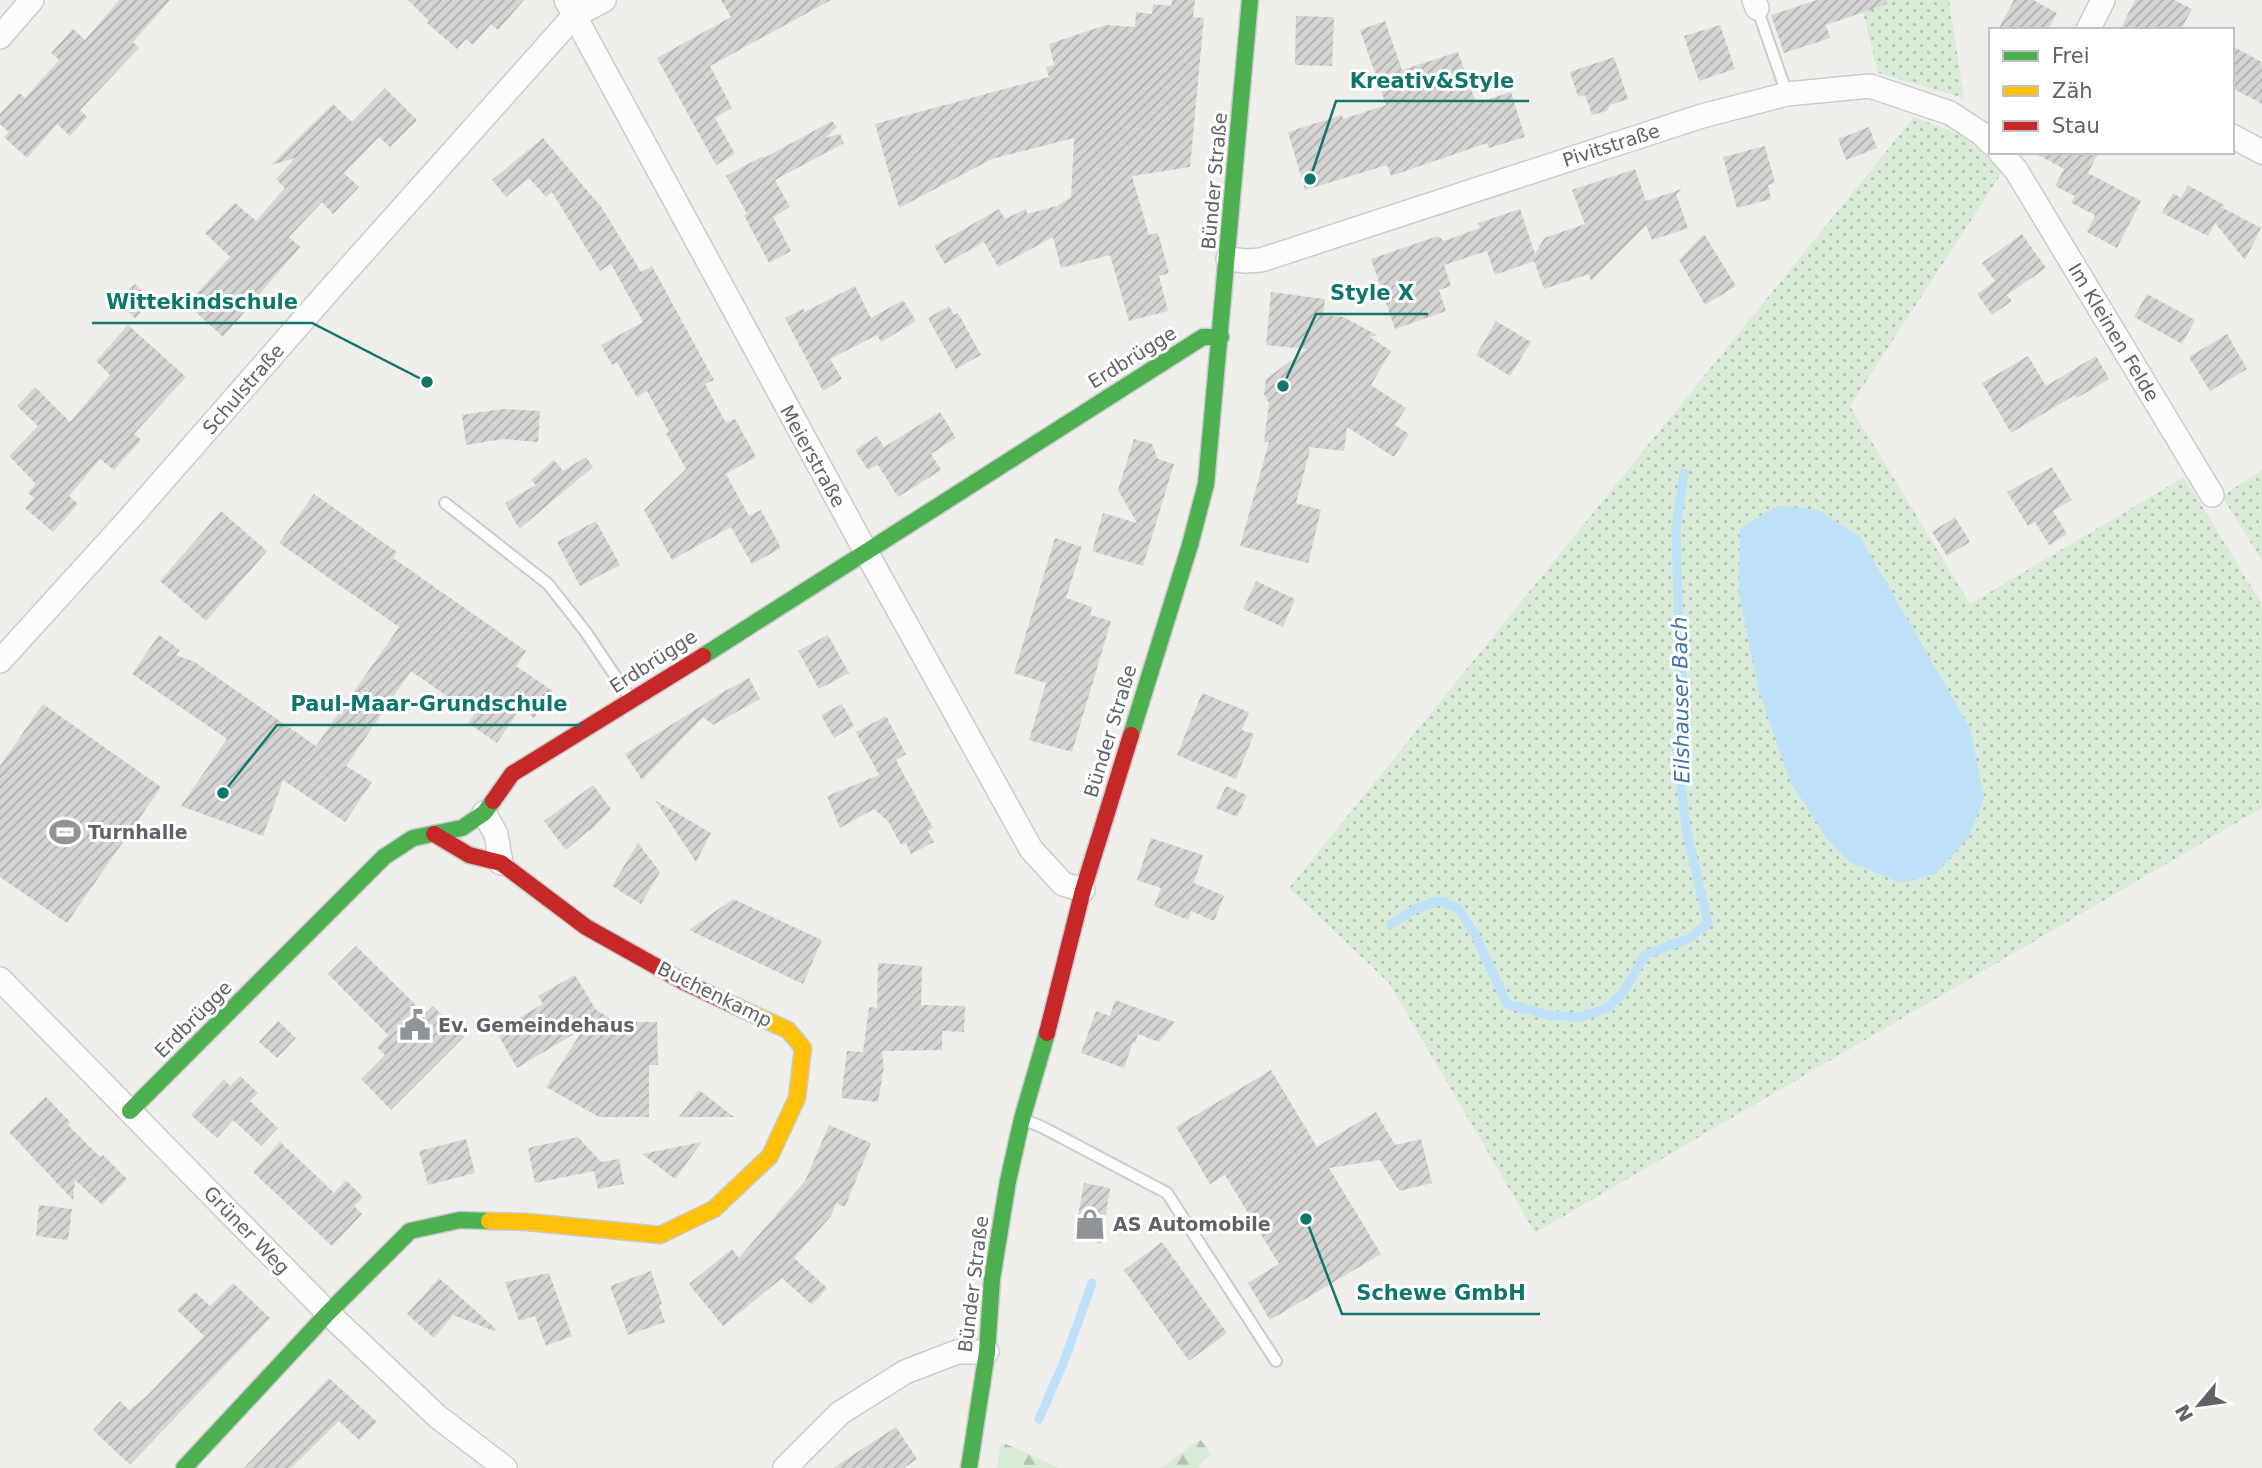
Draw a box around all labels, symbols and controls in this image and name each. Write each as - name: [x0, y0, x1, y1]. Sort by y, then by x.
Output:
- legend: [1989, 28, 2234, 154]
- text: Frei: [2052, 44, 2089, 68]
- callout: Kreativ&Style: [1336, 59, 1529, 101]
- text: Kreativ&Style: [1350, 69, 1514, 93]
- text: Zäh: [2052, 79, 2093, 103]
- street label: Bünder Straße: [1197, 112, 1231, 250]
- text: Stau: [2052, 114, 2100, 138]
- street label: Pivitstraße: [1560, 119, 1662, 171]
- street label: Im Kleinen Felde: [2064, 259, 2164, 405]
- callout: Style X: [1316, 272, 1428, 314]
- callout: Wittekindschule: [92, 281, 312, 323]
- text: Style X: [1330, 281, 1414, 305]
- text: Wittekindschule: [106, 290, 298, 314]
- street label: Erdbrügge: [1084, 321, 1180, 393]
- street label: Schulstraße: [198, 339, 288, 439]
- street label: Meierstraße: [776, 401, 850, 511]
- water label: Eilshauser Bach: [1668, 616, 1694, 784]
- street label: Erdbrügge: [605, 625, 701, 697]
- street label: Bünder Straße: [1079, 662, 1141, 800]
- callout: Paul-Maar-Grundschule: [277, 683, 582, 725]
- text: Paul-Maar-Grundschule: [291, 692, 568, 716]
- sports icon: Turnhalle: [48, 815, 82, 849]
- place label: Turnhalle: [88, 821, 188, 843]
- street label: Buchenkamp: [654, 957, 776, 1031]
- street label: Erdbrügge: [150, 976, 236, 1062]
- public building icon: Ev. Gemeindehaus: [398, 1008, 432, 1042]
- place label: Ev. Gemeindehaus: [438, 1014, 635, 1036]
- street label: Grüner Weg: [200, 1182, 294, 1278]
- shop icon: AS Automobile: [1073, 1207, 1107, 1241]
- place label: AS Automobile: [1113, 1213, 1271, 1235]
- street label: Bünder Straße: [954, 1214, 992, 1354]
- callout: Schewe GmbH: [1342, 1272, 1540, 1314]
- text: Schewe GmbH: [1356, 1281, 1526, 1305]
- north arrow: [2164, 1370, 2234, 1440]
- text: N: [2171, 1401, 2198, 1426]

